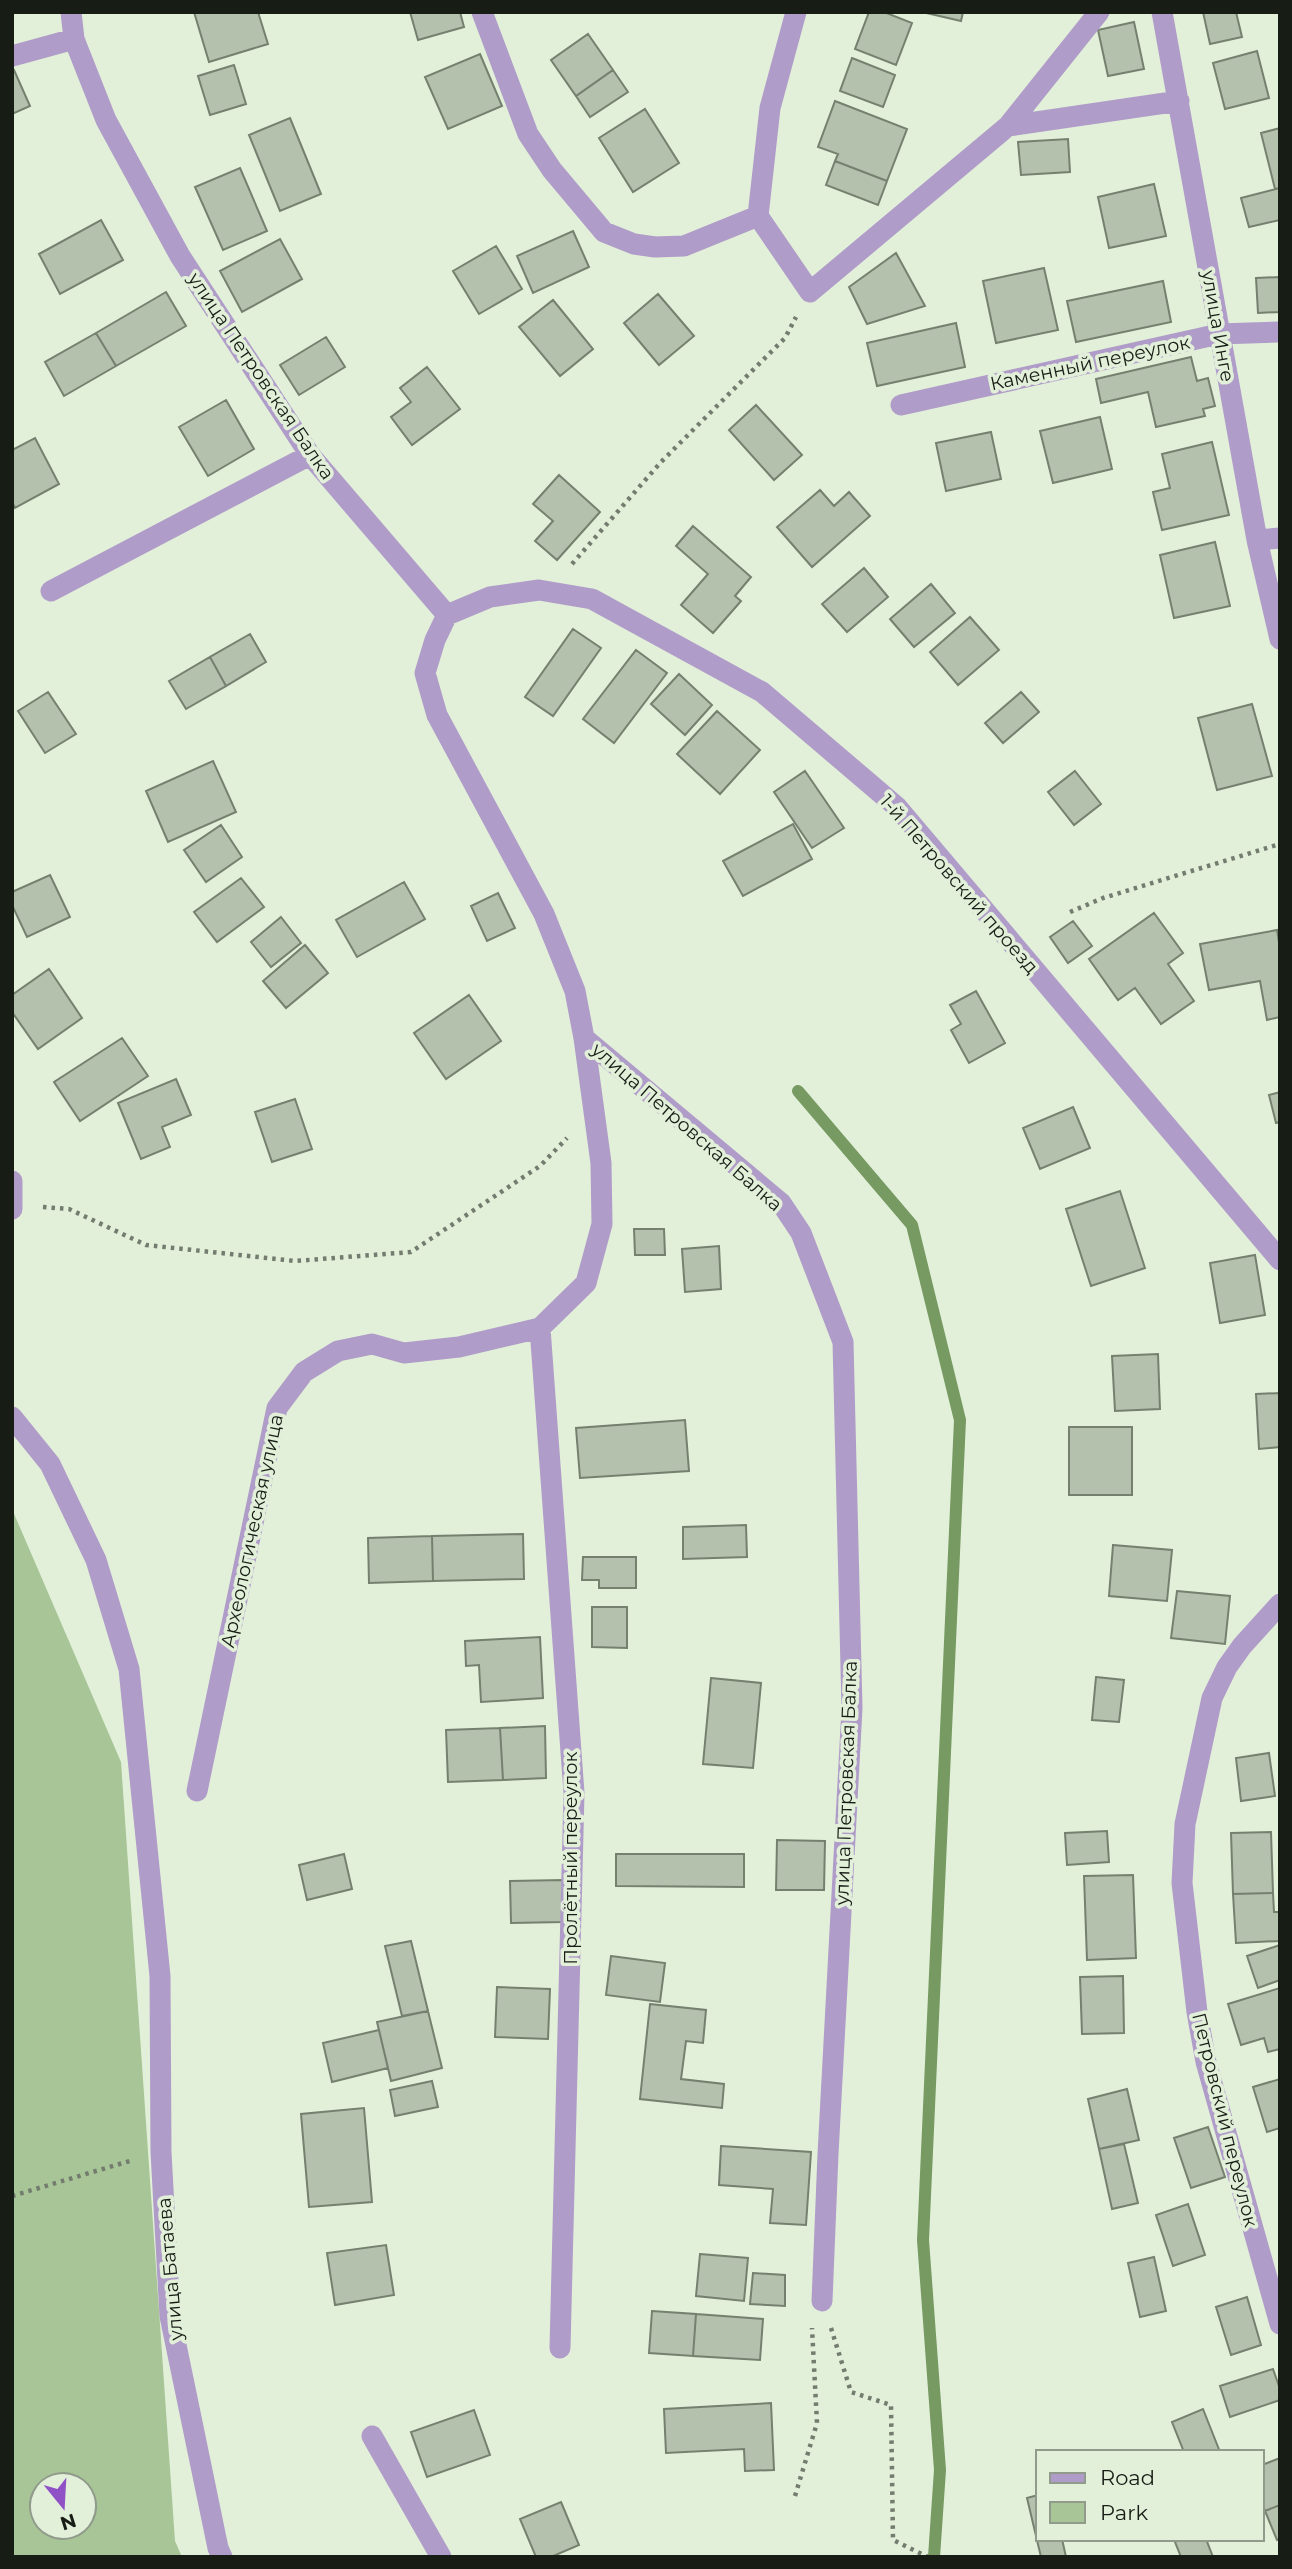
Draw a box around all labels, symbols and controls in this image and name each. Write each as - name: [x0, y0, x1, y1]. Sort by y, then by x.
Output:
- street label: улица Петровская Балка: [182, 267, 339, 484]
- street label: улица Инге: [1197, 267, 1239, 384]
- street label: Каменный переулок: [988, 331, 1192, 395]
- street label: 1-й Петровский проезд: [875, 790, 1043, 978]
- street label: улица Петровская Балка: [586, 1037, 787, 1216]
- street label: Археологическая улица: [216, 1412, 288, 1650]
- street label: улица Петровская Балка: [830, 1660, 862, 1907]
- street label: Пролётный переулок: [559, 1751, 582, 1965]
- street label: Петровский переулок: [1187, 2011, 1263, 2229]
- street label: улица Батаева: [152, 2196, 188, 2343]
- legend: [1036, 2450, 1264, 2541]
- text: Road: [1100, 2465, 1155, 2490]
- north arrow: [28, 2471, 98, 2541]
- text: Park: [1100, 2500, 1148, 2525]
- text: N: [57, 2508, 79, 2535]

